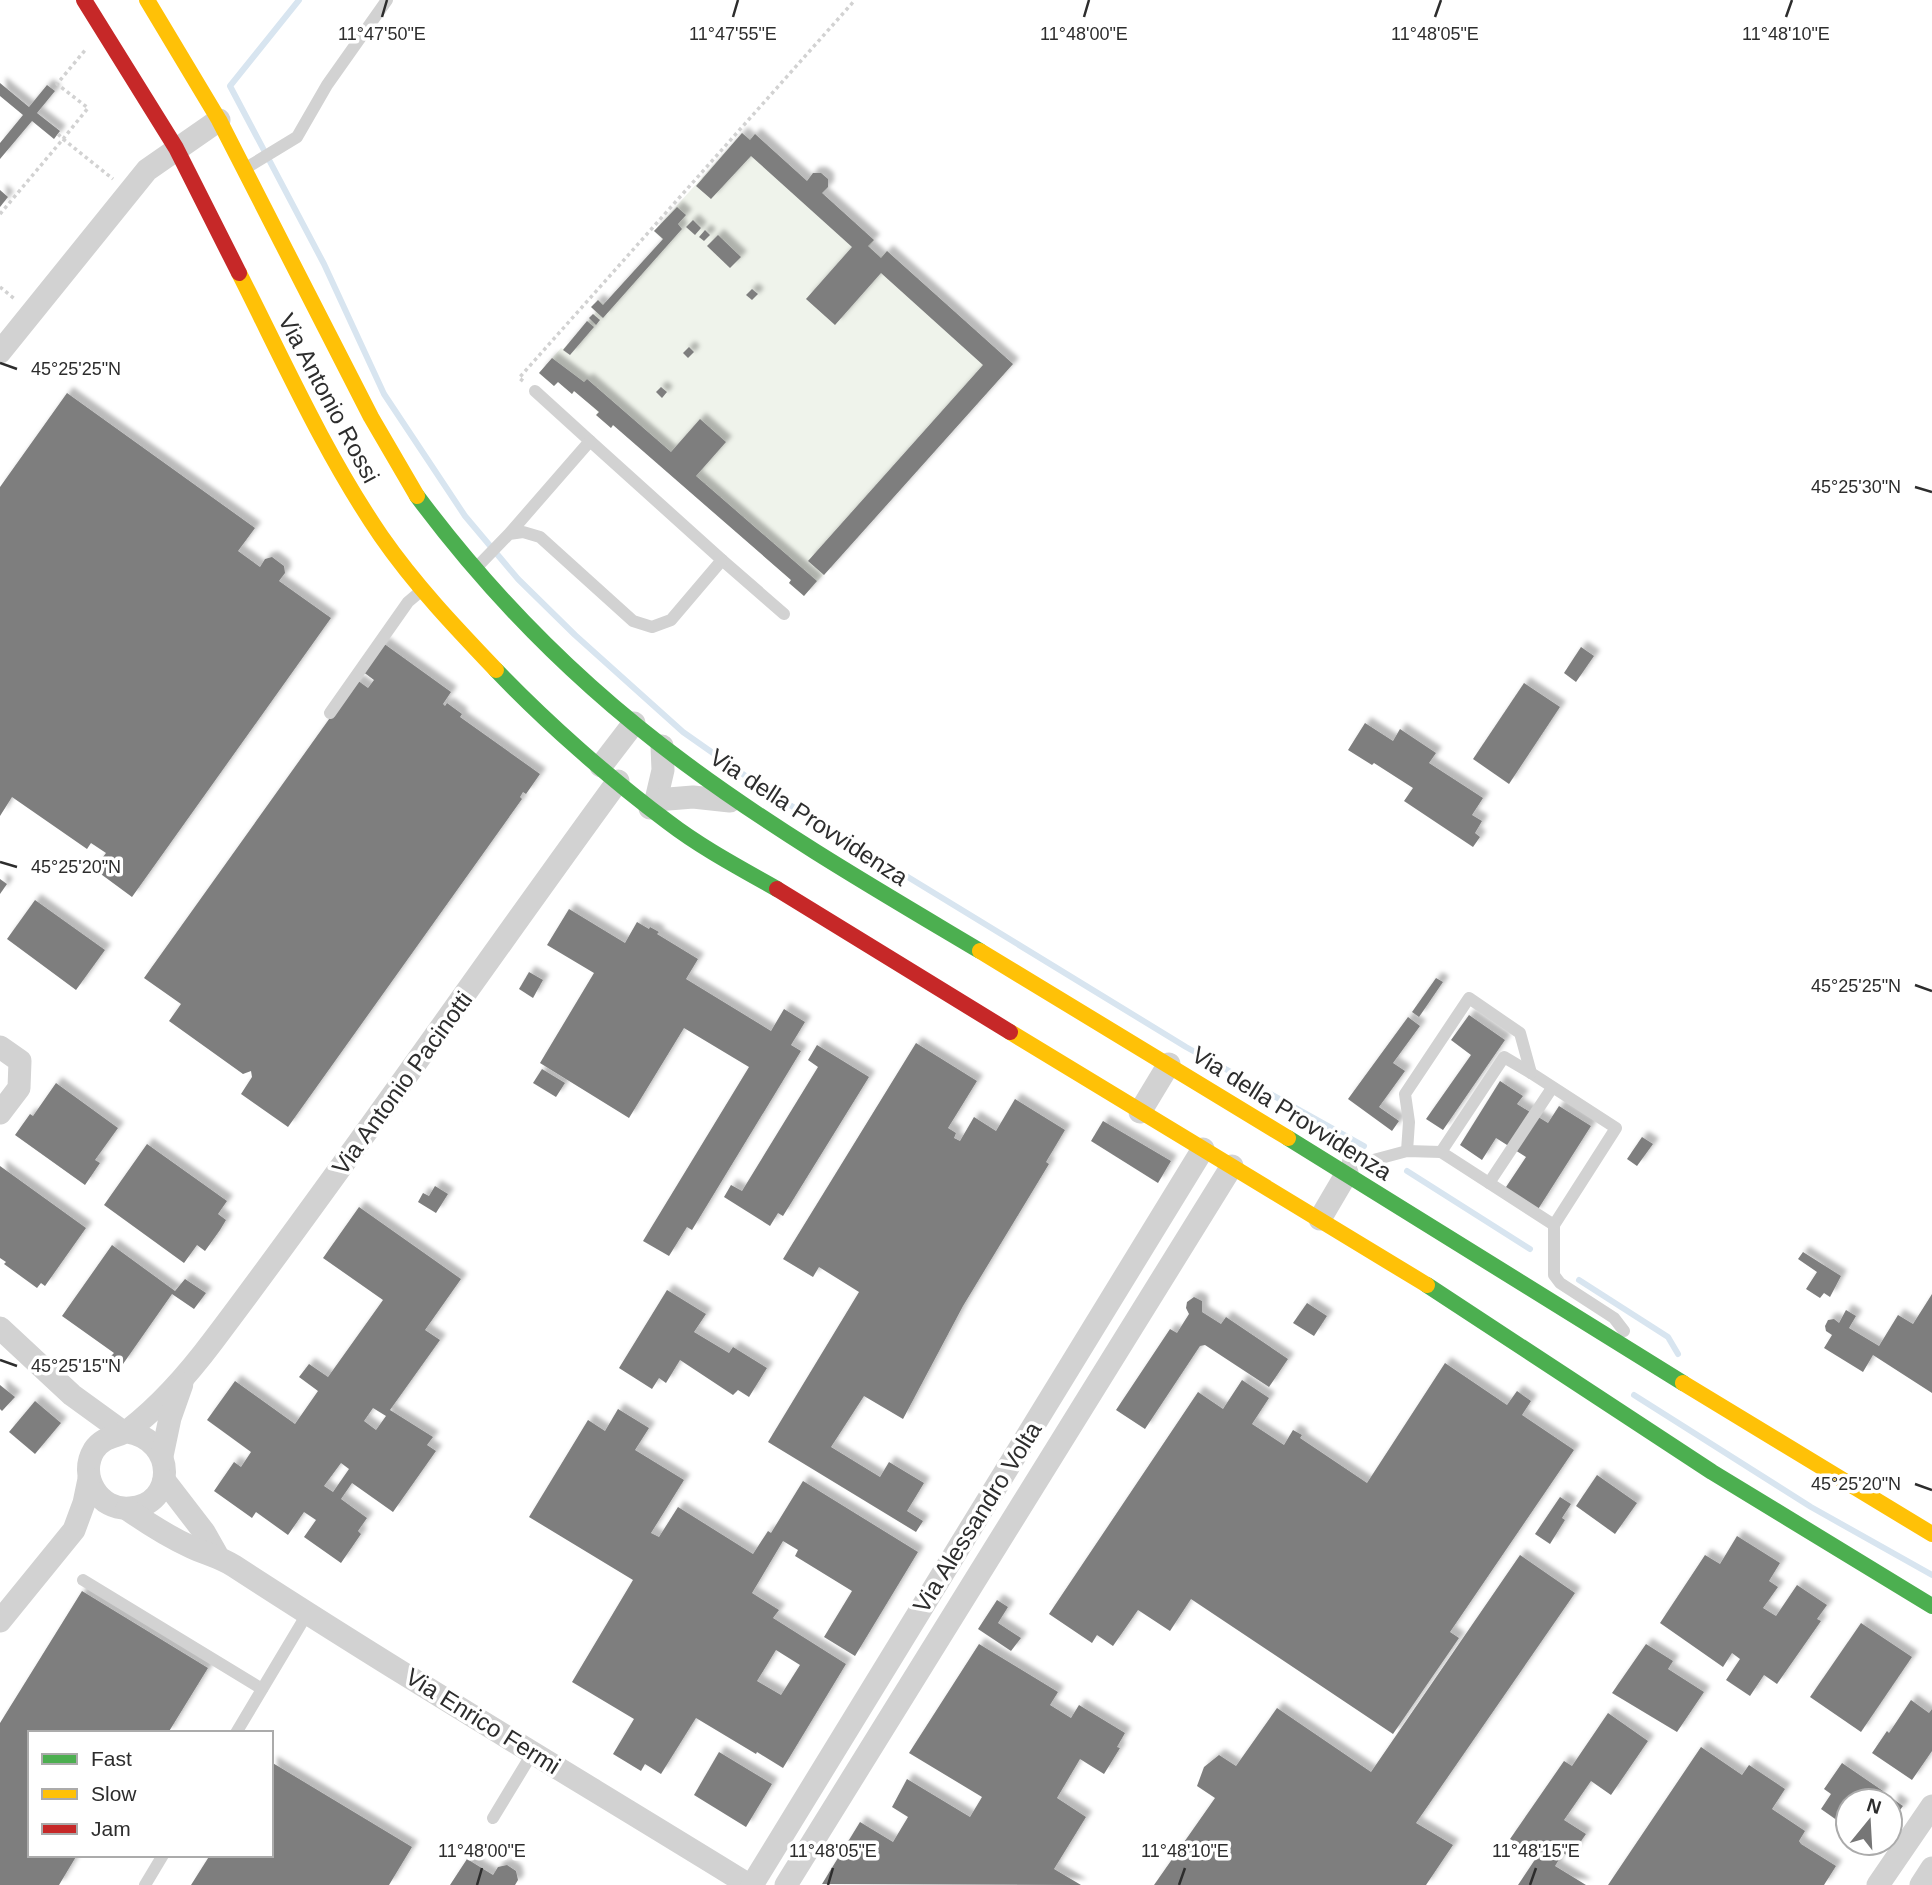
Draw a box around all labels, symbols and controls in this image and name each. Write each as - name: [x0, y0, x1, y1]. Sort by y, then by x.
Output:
- text: 11°47'50"E: [338, 24, 426, 44]
- text: 11°47'55"E: [689, 24, 777, 44]
- text: 11°48'00"E: [1040, 24, 1128, 44]
- text: 11°48'05"E: [1391, 24, 1479, 44]
- text: 11°48'10"E: [1742, 24, 1830, 44]
- street label: Via Antonio Rossi: [273, 309, 385, 487]
- text: 45°25'25"N: [31, 359, 121, 379]
- text: 45°25'30"N: [1811, 477, 1901, 497]
- street label: Via della Provvidenza: [705, 743, 913, 891]
- text: 45°25'20"N: [31, 857, 121, 877]
- text: 45°25'25"N: [1811, 976, 1901, 996]
- street label: Via Antonio Pacinotti: [327, 986, 477, 1180]
- street label: Via della Provvidenza: [1187, 1041, 1397, 1186]
- text: 45°25'15"N: [31, 1356, 121, 1376]
- street label: Via Alessandro Volta: [907, 1416, 1047, 1617]
- text: 45°25'20"N: [1811, 1474, 1901, 1494]
- street label: Via Enrico Fermi: [401, 1663, 565, 1779]
- legend: [28, 1731, 273, 1857]
- text: Fast: [91, 1747, 132, 1770]
- text: Slow: [91, 1782, 137, 1805]
- north arrow: [1834, 1787, 1904, 1857]
- text: N: [1864, 1794, 1884, 1818]
- text: Jam: [91, 1817, 131, 1840]
- text: 11°48'00"E: [438, 1841, 526, 1861]
- text: 11°48'05"E: [789, 1841, 877, 1861]
- text: 11°48'10"E: [1141, 1841, 1229, 1861]
- text: 11°48'15"E: [1492, 1841, 1580, 1861]

